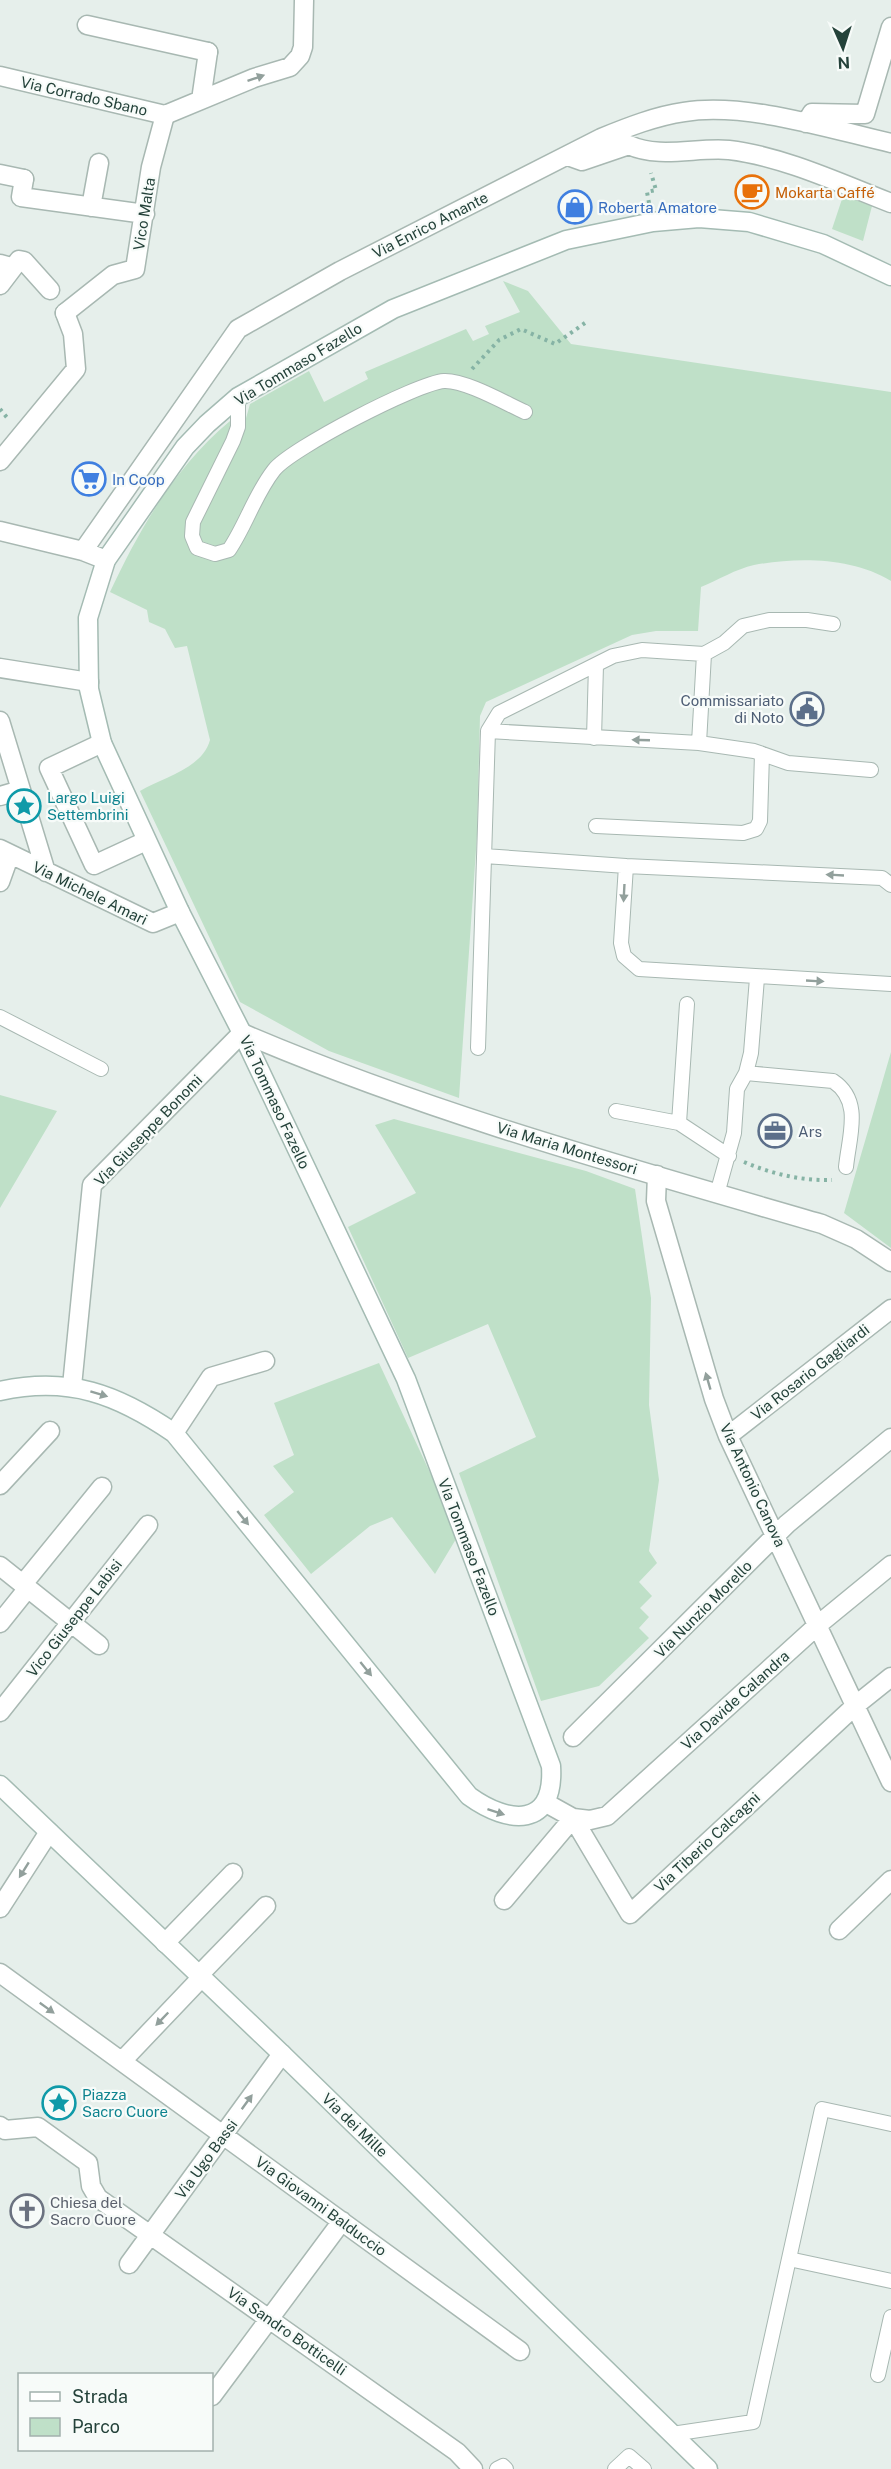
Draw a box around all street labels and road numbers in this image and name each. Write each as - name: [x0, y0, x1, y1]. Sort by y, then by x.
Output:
- street label: Via Corrado Sbano: [19, 73, 149, 119]
- street label: Vico Malta: [130, 176, 158, 252]
- street label: Via Enrico Amante: [369, 188, 491, 262]
- street label: Via Tommaso Fazello: [231, 319, 365, 409]
- street label: Via Michele Amari: [30, 858, 150, 928]
- street label: Via Tommaso Fazello: [237, 1032, 313, 1172]
- street label: Via Giuseppe Bonomi: [91, 1071, 205, 1189]
- street label: Via Maria Montessori: [495, 1119, 639, 1177]
- street label: Via Rosario Gagliardi: [748, 1321, 872, 1423]
- street label: Via Antonio Canova: [717, 1420, 789, 1550]
- street label: Via Tommaso Fazello: [435, 1476, 503, 1618]
- street label: Vico Giuseppe Labisi: [23, 1556, 125, 1680]
- street label: Via Nunzio Morello: [651, 1557, 755, 1661]
- street label: Via Davide Calandra: [678, 1647, 792, 1753]
- street label: Via Tiberio Calcagni: [651, 1789, 763, 1895]
- street label: Via dei Mille: [319, 2090, 391, 2160]
- street label: Via Ugo Bassi: [171, 2116, 241, 2202]
- street label: Via Giovanni Balduccio: [252, 2153, 390, 2259]
- street label: Via Sandro Botticelli: [224, 2283, 350, 2379]

